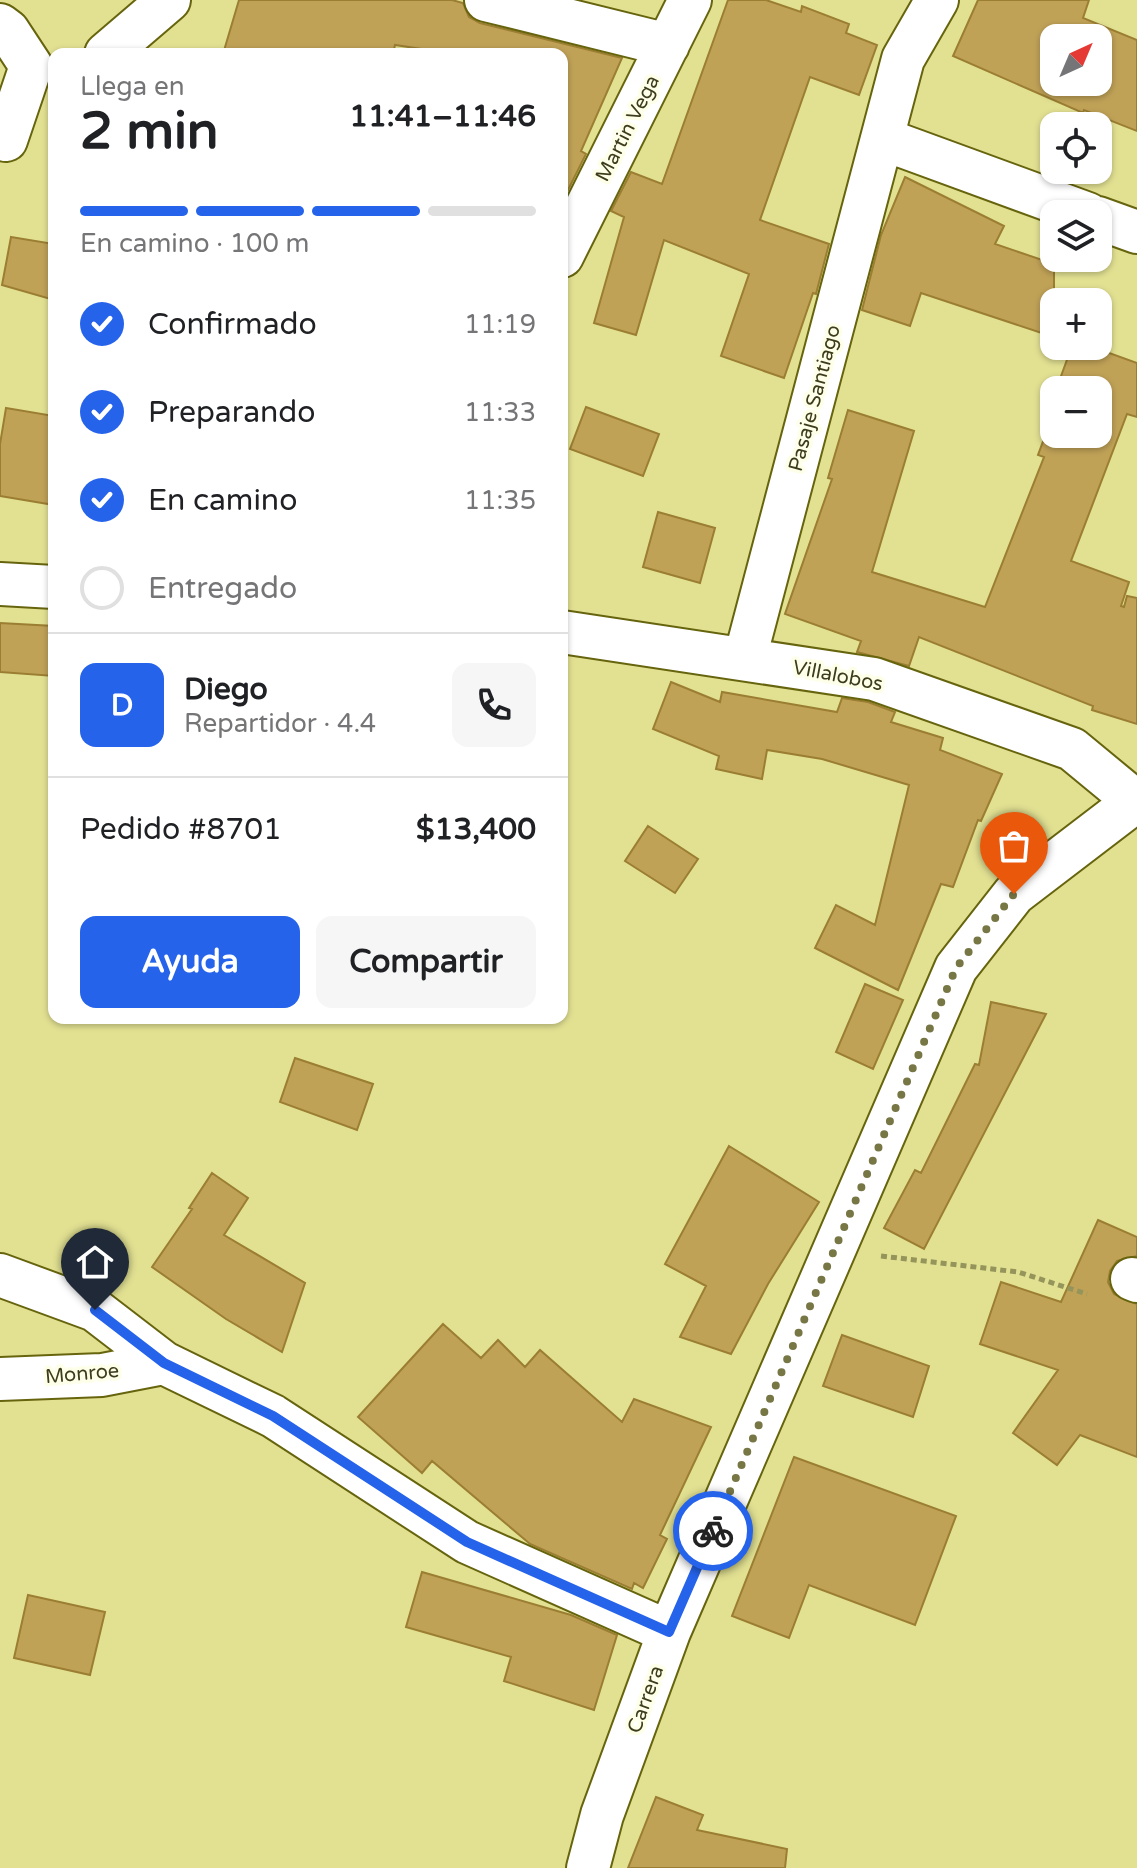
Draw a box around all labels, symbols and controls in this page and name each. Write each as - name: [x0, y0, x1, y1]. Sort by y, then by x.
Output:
- north arrow: [1040, 24, 1112, 96]
- map controls: [1040, 24, 1112, 448]
- text: Llega en: [80, 71, 185, 102]
- street label: Martin Vega: [591, 71, 665, 186]
- text: 11:41–11:46: [349, 98, 536, 135]
- text: 2 min: [80, 100, 219, 163]
- button: locate: [1040, 112, 1112, 184]
- button: layers: [1040, 200, 1112, 272]
- text: En camino · 100 m: [80, 228, 309, 259]
- button: +: [1040, 288, 1112, 360]
- icon: check: [80, 302, 124, 346]
- text: Confirmado: [148, 306, 317, 343]
- text: 11:19: [464, 309, 536, 340]
- street label: Pasaje Santiago: [784, 322, 846, 474]
- button: −: [1040, 376, 1112, 448]
- icon: check: [80, 390, 124, 434]
- text: Preparando: [148, 394, 316, 431]
- text: 11:33: [464, 397, 536, 428]
- icon: check: [80, 478, 124, 522]
- text: En camino: [148, 482, 297, 519]
- text: 11:35: [464, 485, 536, 516]
- text: Entregado: [148, 570, 297, 607]
- street label: Villalobos: [791, 655, 885, 696]
- button: phone: [452, 663, 536, 747]
- text: Diego: [184, 671, 268, 708]
- text: D: [111, 687, 133, 724]
- text: Repartidor · 4.4: [184, 708, 376, 739]
- text: Pedido #8701: [80, 811, 282, 848]
- text: $13,400: [416, 811, 536, 848]
- pin: [980, 812, 1048, 894]
- icon: bag: [992, 824, 1036, 868]
- button: Ayuda: [80, 916, 300, 1008]
- button: Compartir: [316, 916, 536, 1008]
- pin: [61, 1228, 129, 1310]
- icon: home: [73, 1240, 117, 1284]
- street label: Monroe: [44, 1359, 120, 1389]
- courier: [673, 1491, 753, 1571]
- icon: bike: [691, 1509, 735, 1553]
- street label: Carrera: [623, 1662, 669, 1737]

